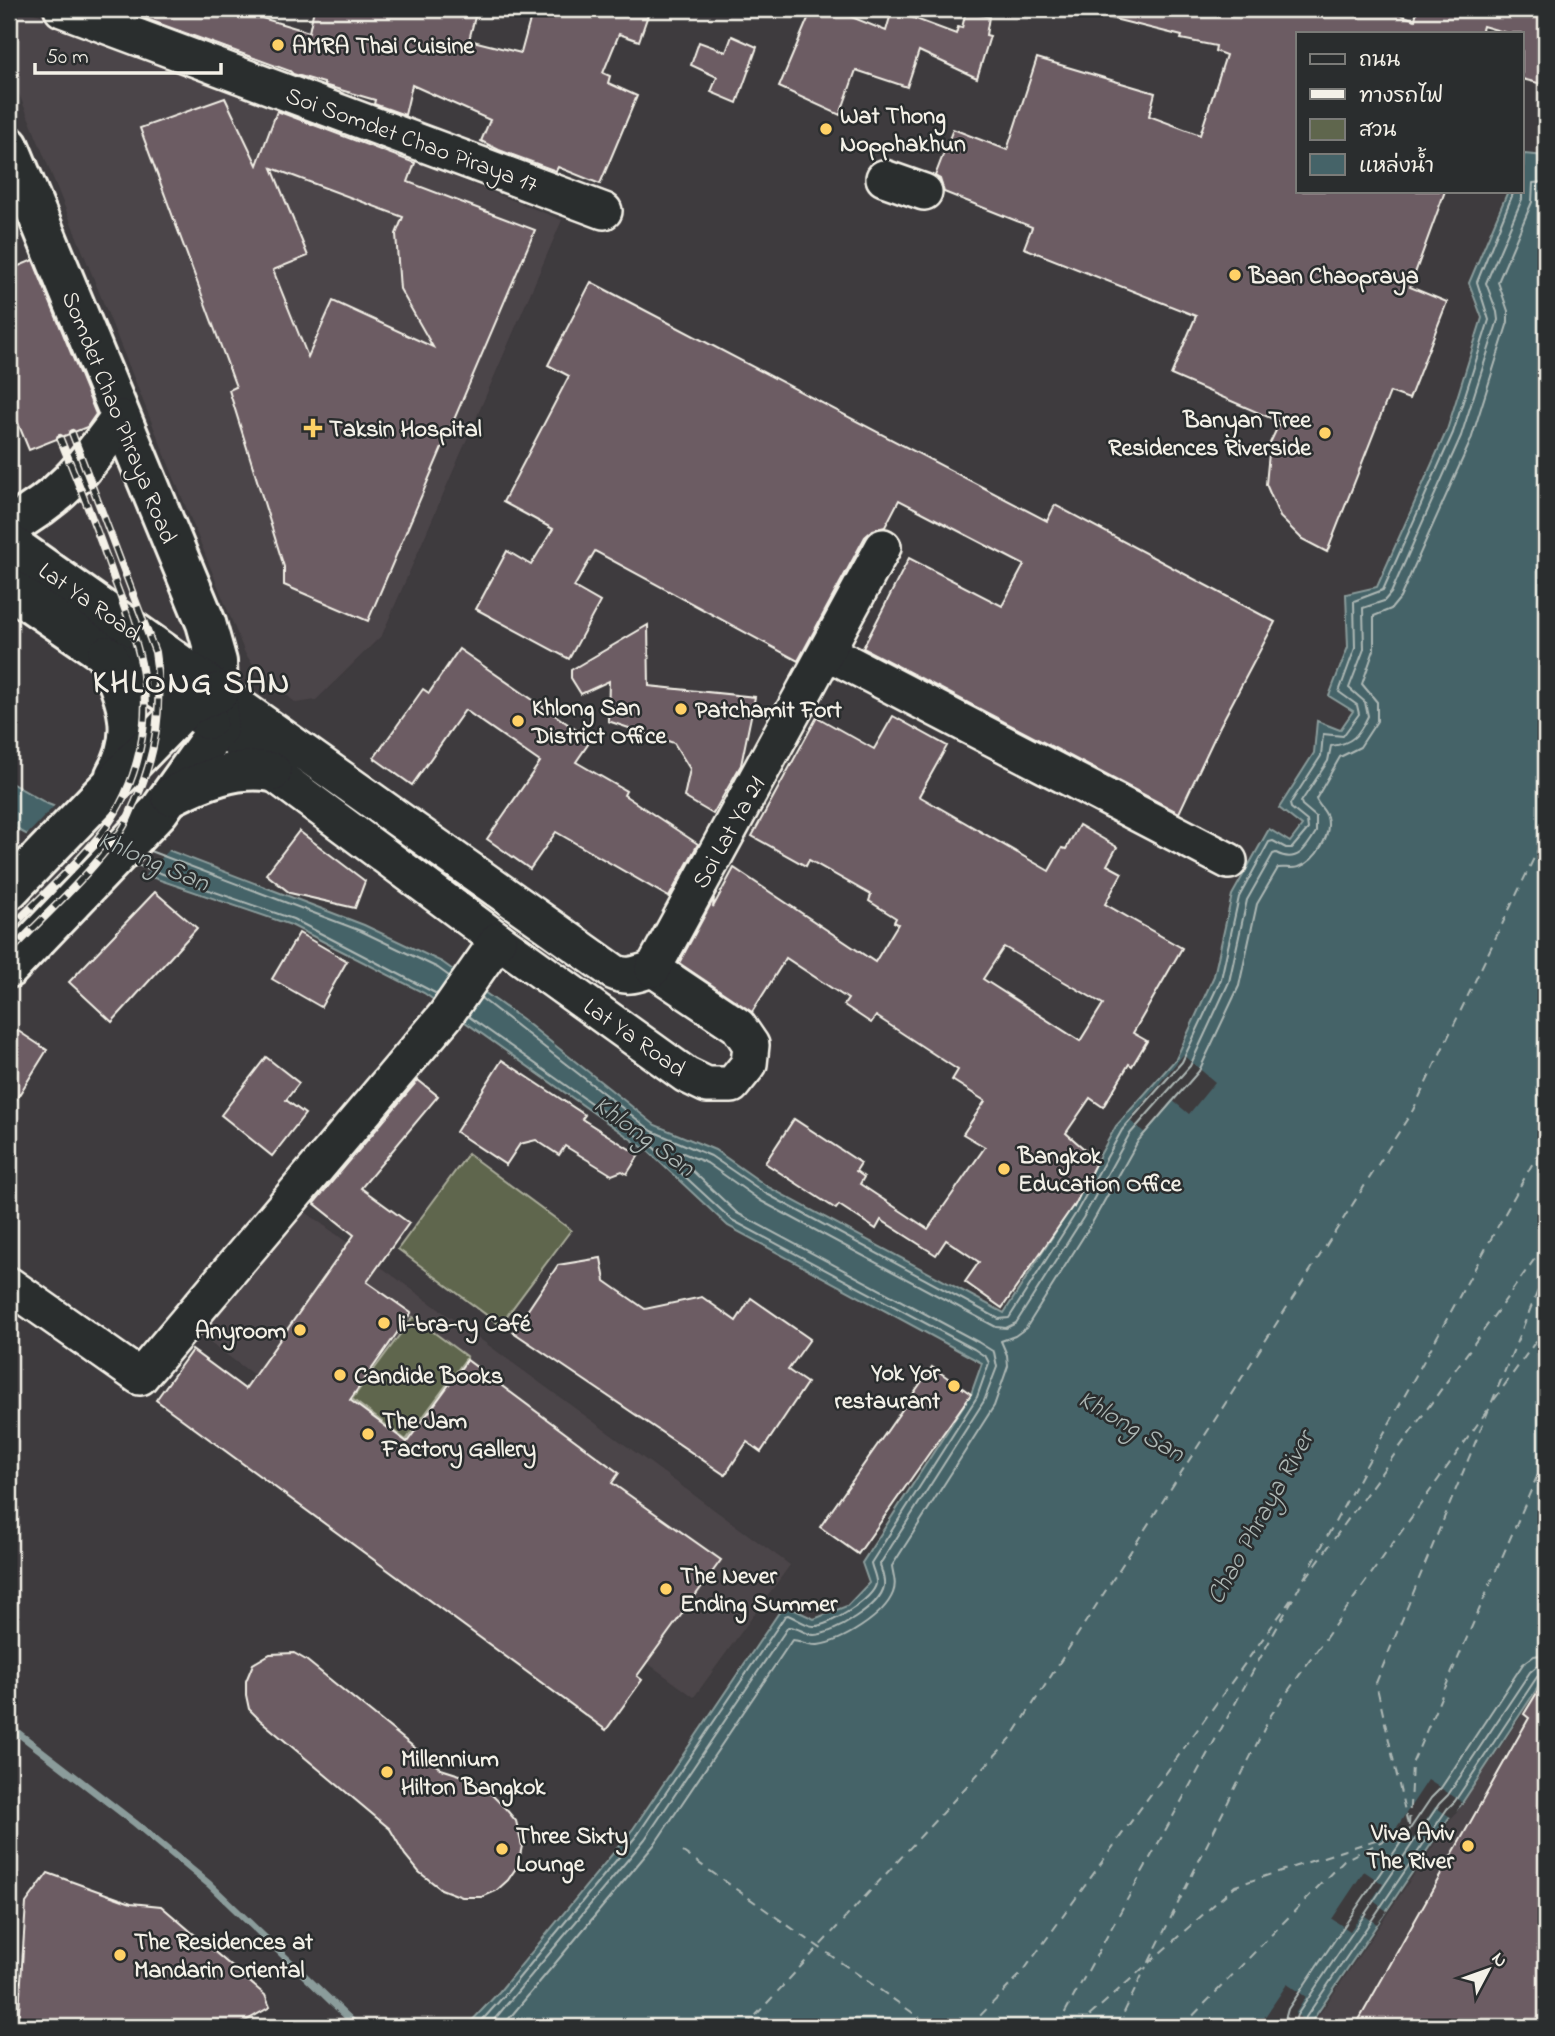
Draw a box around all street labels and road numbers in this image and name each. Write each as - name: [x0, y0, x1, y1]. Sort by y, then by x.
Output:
- street label: Soi Somdet Chao Piraya 17: [280, 79, 542, 204]
- street label: Somdet Chao Phraya Road: [50, 286, 185, 550]
- street label: Lat Ya Road: [30, 555, 147, 652]
- street label: Soi Lat Ya 21: [685, 770, 776, 896]
- street label: Lat Ya Road: [575, 991, 692, 1088]

